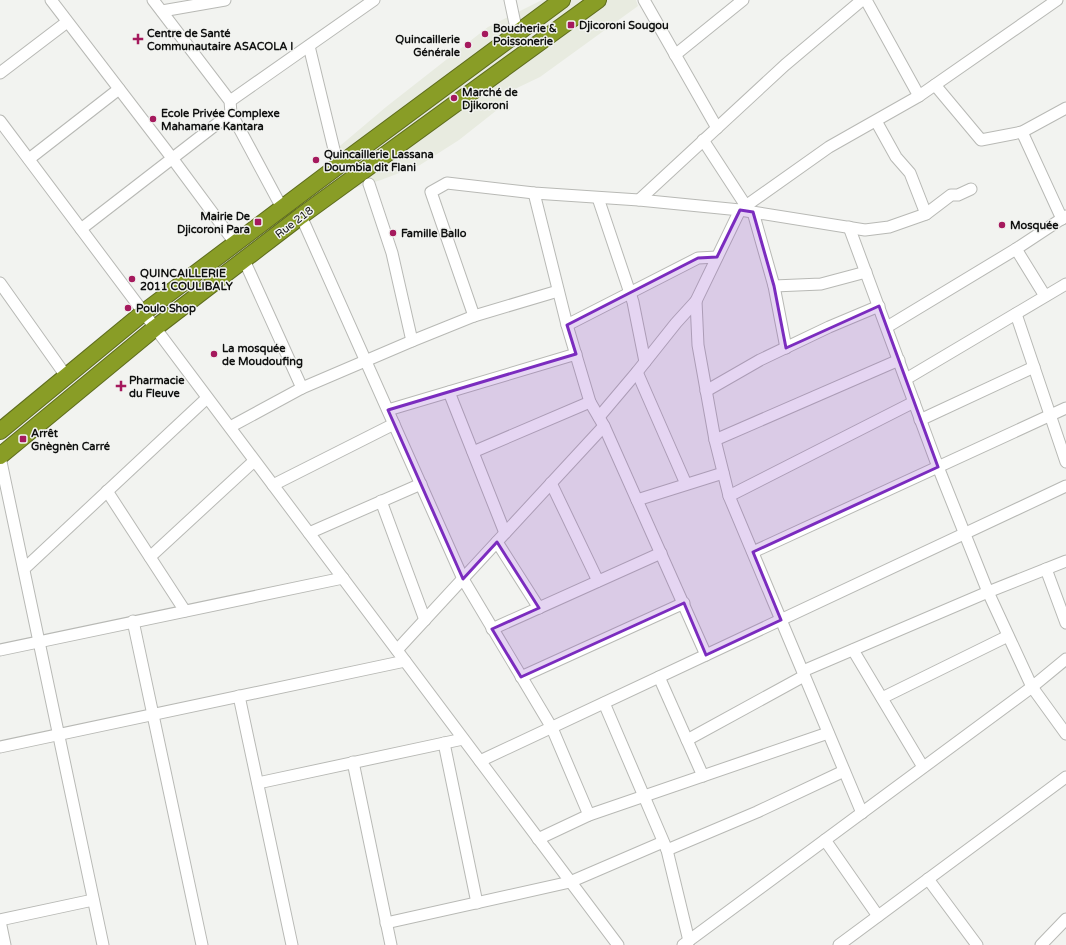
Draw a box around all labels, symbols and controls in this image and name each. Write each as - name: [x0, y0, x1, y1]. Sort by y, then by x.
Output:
- place label: Djicoroni Sougou: [579, 19, 669, 33]
- marker: Djicoroni Sougou: [566, 20, 576, 30]
- place label: Boucherie & Poissonerie: [493, 22, 557, 48]
- place label: Centre de Santé Communautaire ASACOLA I: [147, 27, 294, 53]
- marker: Boucherie & Poissonerie: [480, 29, 490, 39]
- marker: Centre de Santé Communautaire ASACOLA I: [132, 33, 144, 45]
- place label: Quincaillerie Générale: [395, 33, 461, 59]
- marker: Quincaillerie Générale: [463, 40, 473, 50]
- place label: Marché de Djikoroni: [462, 86, 518, 113]
- marker: Marché de Djikoroni: [449, 93, 459, 103]
- place label: Ecole Privée Complexe Mahamane Kantara: [161, 107, 280, 133]
- marker: Ecole Privée Complexe Mahamane Kantara: [148, 114, 158, 124]
- place label: Quincaillerie Lassana Doumbia dit Flani: [324, 148, 434, 174]
- marker: Quincaillerie Lassana Doumbia dit Flani: [311, 155, 321, 165]
- street label: Rue 218: [273, 204, 316, 241]
- place label: Mairie De Djicoroni Para: [177, 210, 251, 237]
- marker: Mairie De Djicoroni Para: [253, 217, 263, 227]
- place label: Mosquée: [1010, 219, 1059, 233]
- marker: Mosquée: [997, 220, 1007, 230]
- place label: Famille Ballo: [401, 227, 467, 240]
- marker: Famille Ballo: [388, 228, 398, 238]
- place label: QUINCAILLERIE 2011 COULIBALY: [140, 267, 233, 293]
- marker: QUINCAILLERIE 2011 COULIBALY: [127, 274, 137, 284]
- place label: Poulo Shop: [136, 302, 196, 316]
- marker: Poulo Shop: [123, 303, 133, 313]
- place label: La mosquée de Moudoufing: [222, 342, 303, 369]
- marker: La mosquée de Moudoufing: [209, 349, 219, 359]
- place label: Pharmacie du Fleuve: [129, 374, 185, 400]
- marker: Pharmacie du Fleuve: [116, 381, 126, 391]
- place label: Arrêt Gnègnèn Carré: [31, 427, 111, 454]
- marker: Arrêt Gnègnèn Carré: [18, 434, 28, 444]

